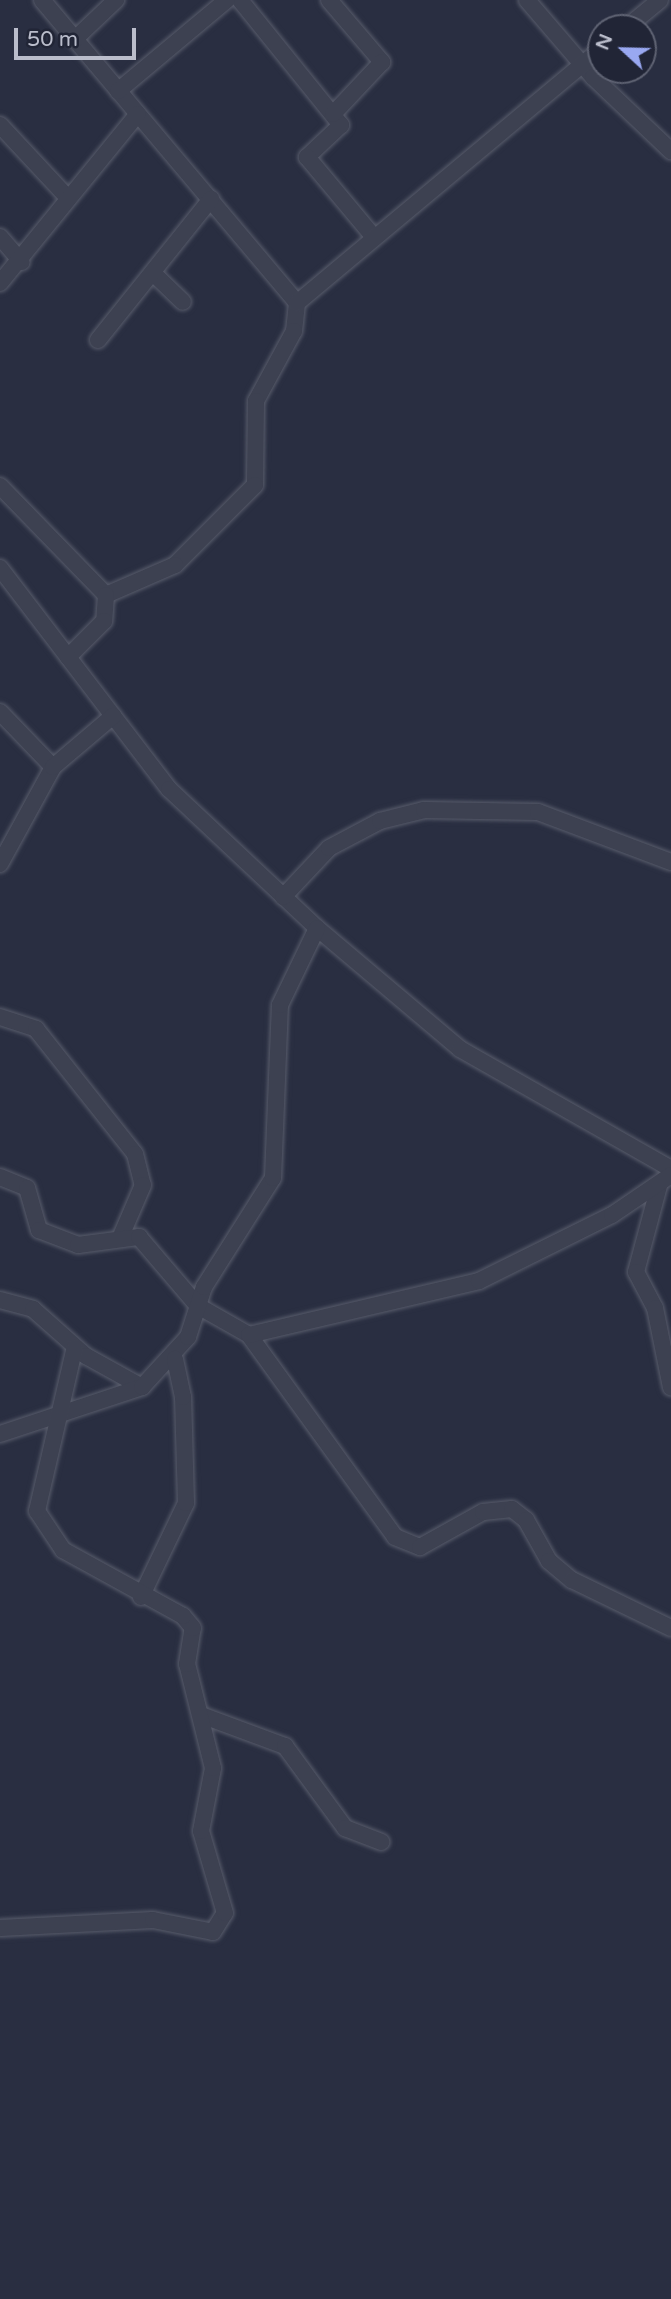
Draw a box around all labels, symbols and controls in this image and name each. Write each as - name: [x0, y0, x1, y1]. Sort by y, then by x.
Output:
- scale bar: [18, 14, 140, 58]
- north arrow: [587, 14, 657, 84]
- text: 50 m: [27, 27, 78, 52]
- text: N: [591, 31, 617, 53]

